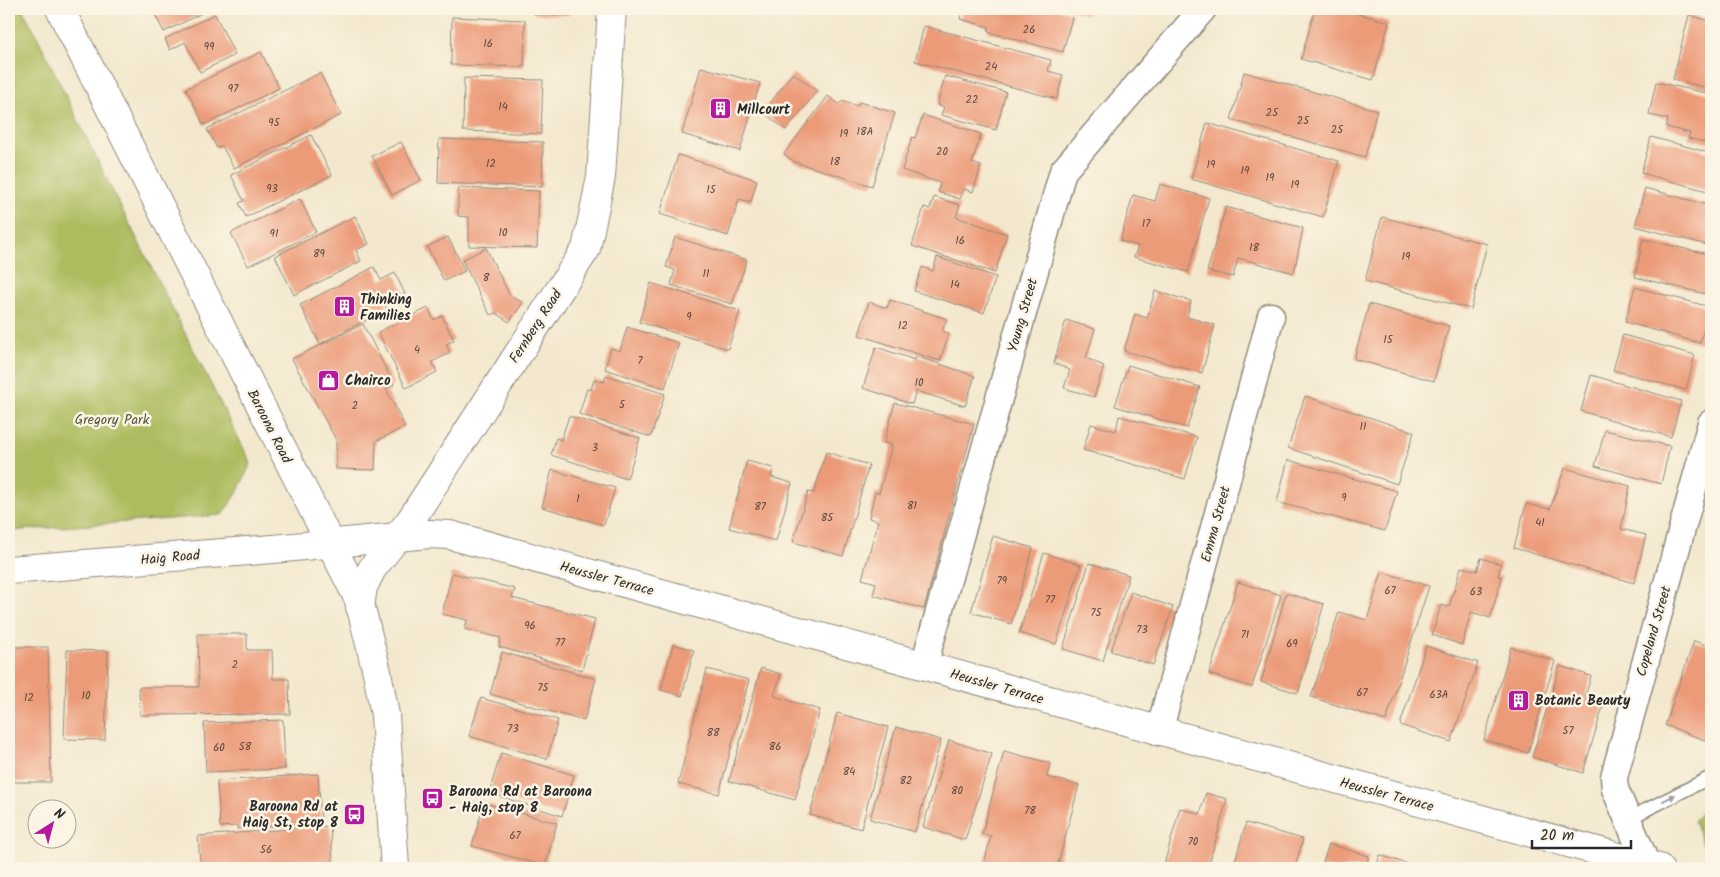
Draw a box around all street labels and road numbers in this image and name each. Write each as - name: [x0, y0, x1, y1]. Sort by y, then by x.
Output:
- street label: Young Street: [1002, 275, 1044, 355]
- street label: Fernberg Road: [504, 284, 569, 368]
- street label: Baroona Road: [241, 386, 298, 468]
- street label: Emma Street: [1195, 483, 1237, 565]
- street label: Haig Road: [139, 544, 202, 572]
- street label: Heussler Terrace: [557, 556, 657, 602]
- street label: Copeland Street: [1631, 583, 1678, 679]
- street label: Heussler Terrace: [947, 663, 1047, 711]
- street label: Heussler Terrace: [1337, 772, 1437, 818]

